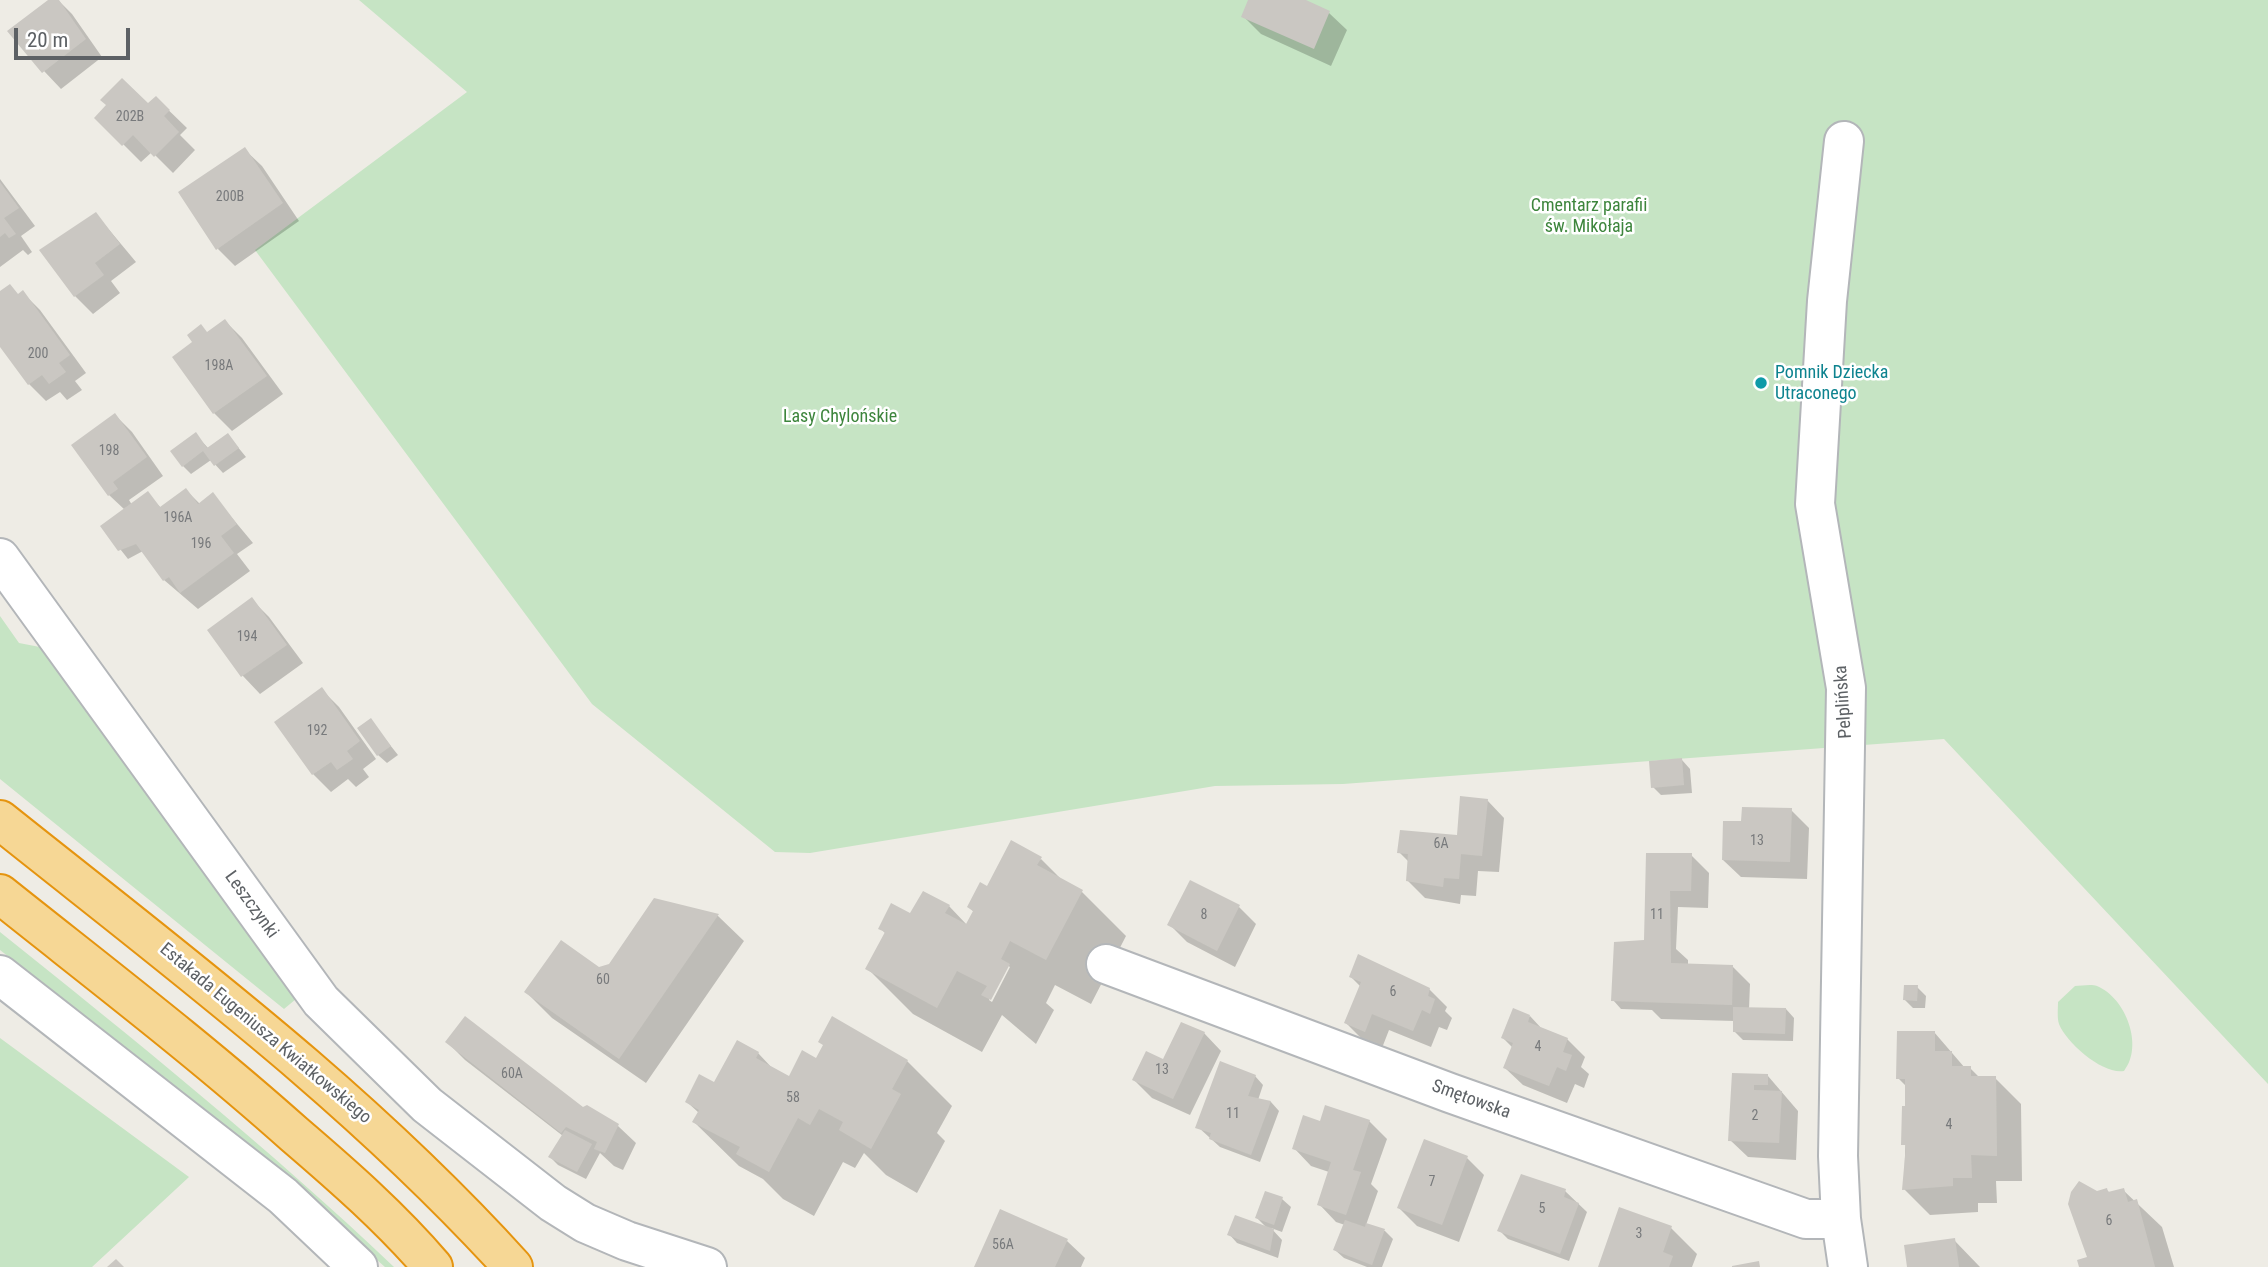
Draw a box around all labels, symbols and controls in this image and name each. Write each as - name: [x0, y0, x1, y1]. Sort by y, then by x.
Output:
- scale bar: [18, 14, 133, 58]
- text: 20 m: [27, 28, 68, 52]
- house number: 202B: [116, 109, 144, 125]
- house number: 200B: [216, 189, 244, 205]
- park label: Cmentarz parafii św. Mikołaja: [1531, 195, 1647, 238]
- house number: 200: [28, 346, 48, 362]
- house number: 198A: [205, 358, 233, 374]
- place label: Pomnik Dziecka Utraconego: [1775, 362, 1888, 404]
- marker: Pomnik Dziecka Utraconego: [1753, 375, 1769, 391]
- park label: Lasy Chylońskie: [783, 406, 897, 428]
- house number: 198: [99, 443, 119, 459]
- house number: 196A: [164, 510, 192, 526]
- house number: 196: [191, 536, 211, 552]
- house number: 194: [237, 629, 257, 645]
- street label: Pelplińska: [1831, 665, 1857, 739]
- house number: 192: [307, 723, 327, 739]
- house number: 13: [1750, 833, 1764, 849]
- house number: 6A: [1434, 836, 1448, 852]
- street label: Leszczynki: [219, 867, 283, 943]
- house number: 8: [1201, 907, 1207, 923]
- house number: 11: [1650, 907, 1664, 923]
- street label: Estakada Eugeniusza Kwiatkowskiego: [155, 939, 375, 1129]
- house number: 60: [596, 972, 610, 988]
- house number: 6: [1390, 984, 1396, 1000]
- house number: 4: [1535, 1039, 1541, 1055]
- house number: 13: [1155, 1062, 1169, 1078]
- house number: 60A: [501, 1066, 523, 1082]
- street label: Smętowska: [1429, 1076, 1513, 1124]
- house number: 58: [786, 1090, 800, 1106]
- house number: 11: [1226, 1106, 1240, 1122]
- house number: 2: [1752, 1108, 1758, 1124]
- house number: 4: [1946, 1117, 1952, 1133]
- house number: 7: [1429, 1174, 1435, 1190]
- house number: 5: [1539, 1201, 1545, 1217]
- house number: 6: [2106, 1213, 2112, 1229]
- house number: 3: [1636, 1226, 1642, 1242]
- house number: 56A: [992, 1237, 1014, 1253]

